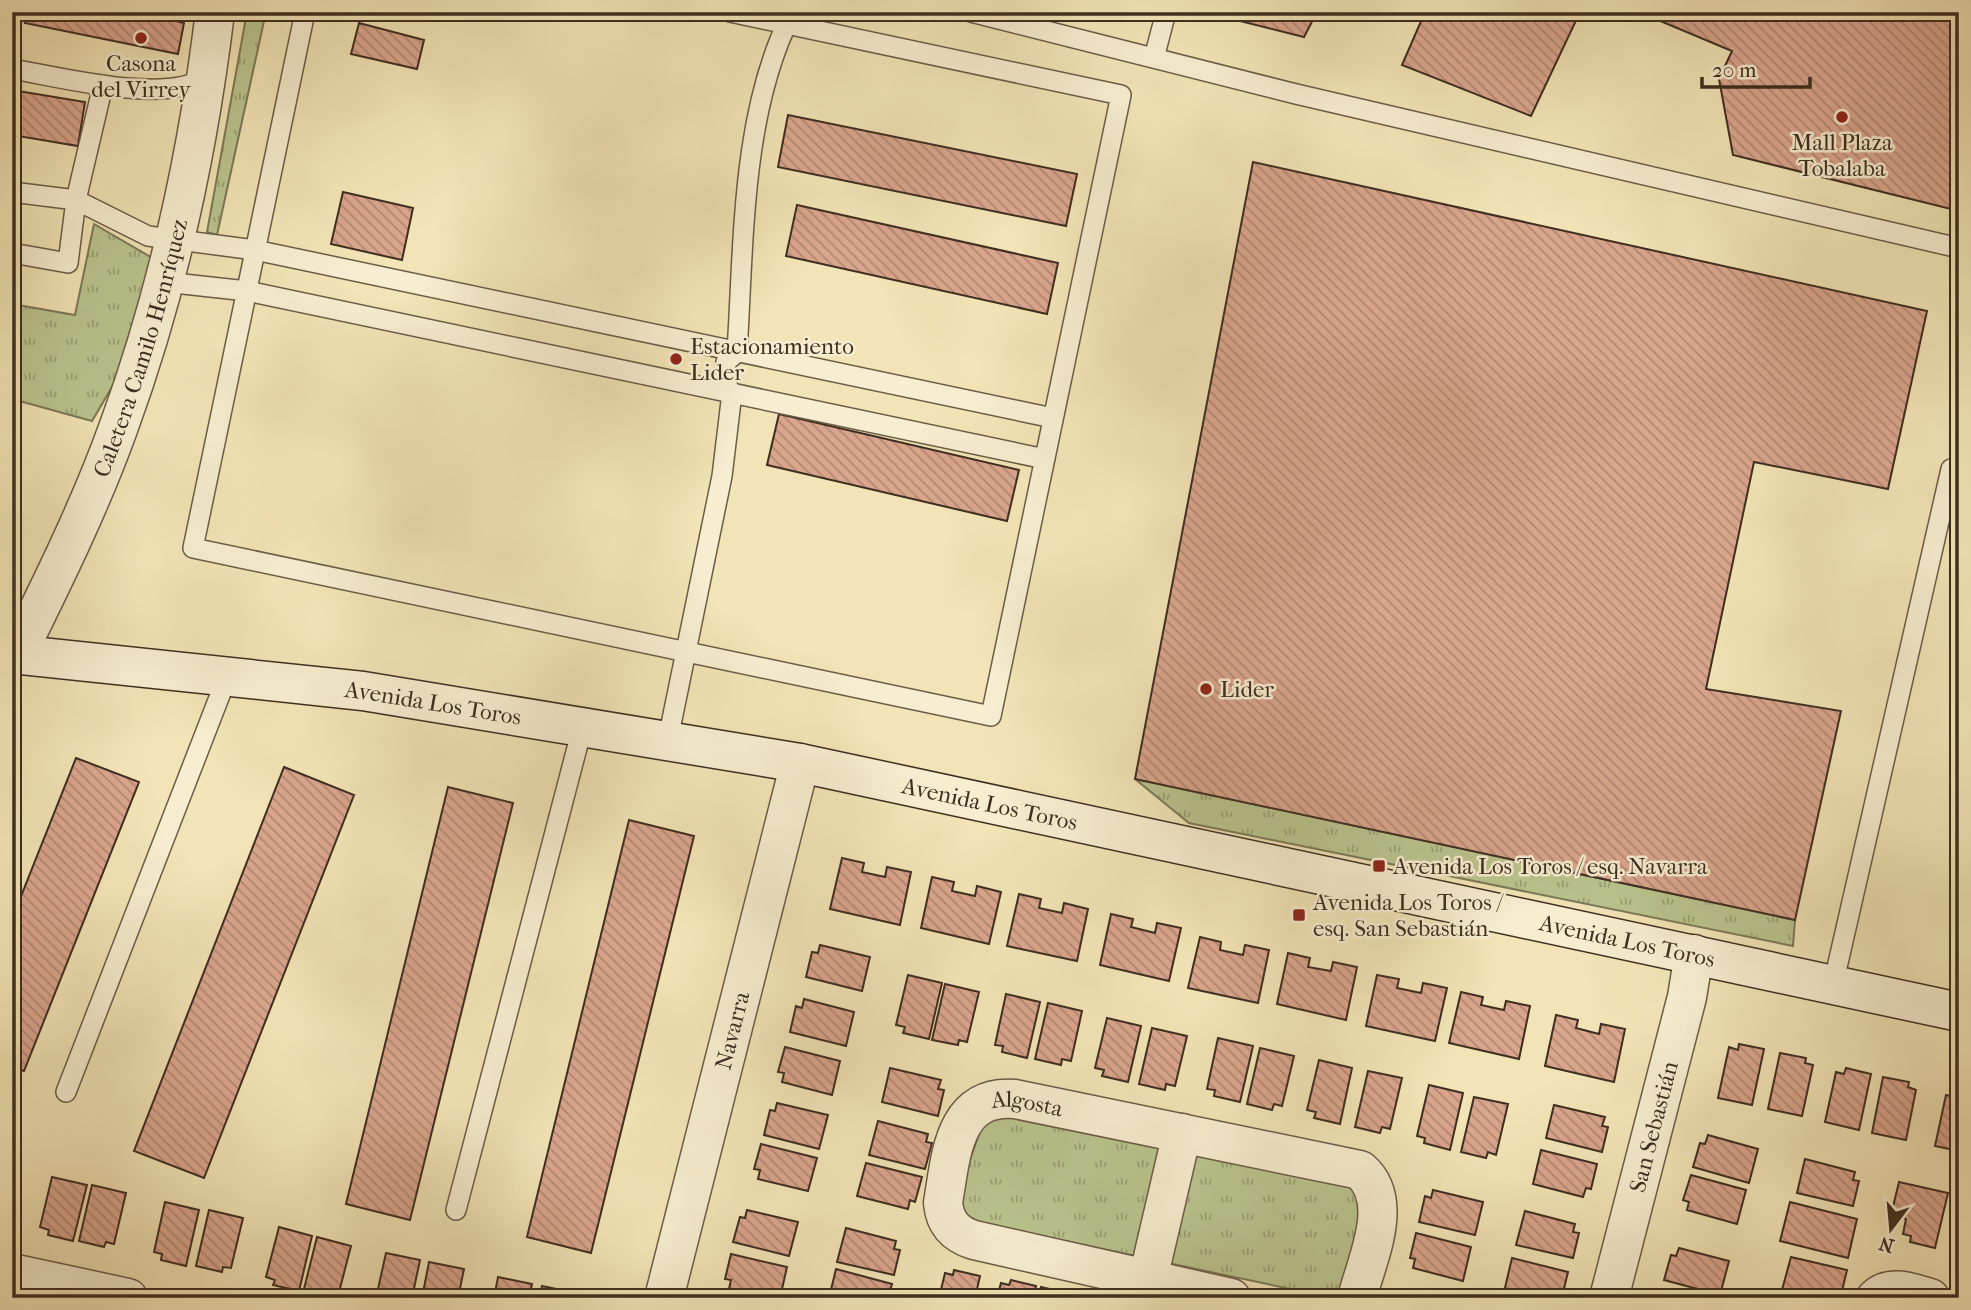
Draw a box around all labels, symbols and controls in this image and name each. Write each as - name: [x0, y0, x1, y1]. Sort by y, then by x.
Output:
- marker: Casona del Virrey: [133, 30, 149, 46]
- scale bar: [1702, 46, 1810, 90]
- place label: Casona del Virrey: [91, 50, 192, 103]
- text: 20 m: [1712, 58, 1757, 82]
- marker: Mall Plaza Tobalaba: [1834, 109, 1850, 125]
- place label: Mall Plaza Tobalaba: [1791, 129, 1893, 182]
- street label: Caletera Camilo Henríquez: [88, 216, 193, 481]
- place label: Estacionamiento Lider: [690, 333, 854, 386]
- marker: Estacionamiento Lider: [668, 351, 684, 367]
- street label: Avenida Los Toros: [342, 676, 523, 731]
- place label: Lider: [1220, 676, 1274, 703]
- marker: Lider: [1198, 681, 1214, 697]
- street label: Avenida Los Toros: [899, 772, 1080, 836]
- place label: Avenida Los Toros / esq. Navarra: [1392, 853, 1708, 880]
- marker: Avenida Los Toros / esq. Navarra: [1371, 858, 1387, 874]
- place label: Avenida Los Toros / esq. San Sebastián: [1312, 889, 1505, 942]
- marker: Avenida Los Toros / esq. San Sebastián: [1291, 907, 1307, 923]
- street label: Avenida Los Toros: [1536, 909, 1717, 973]
- street label: Navarra: [710, 988, 755, 1072]
- street label: San Sebastián: [1624, 1058, 1684, 1195]
- street label: Algosta: [988, 1085, 1066, 1123]
- north arrow: [1856, 1194, 1926, 1264]
- text: N: [1876, 1232, 1897, 1257]

